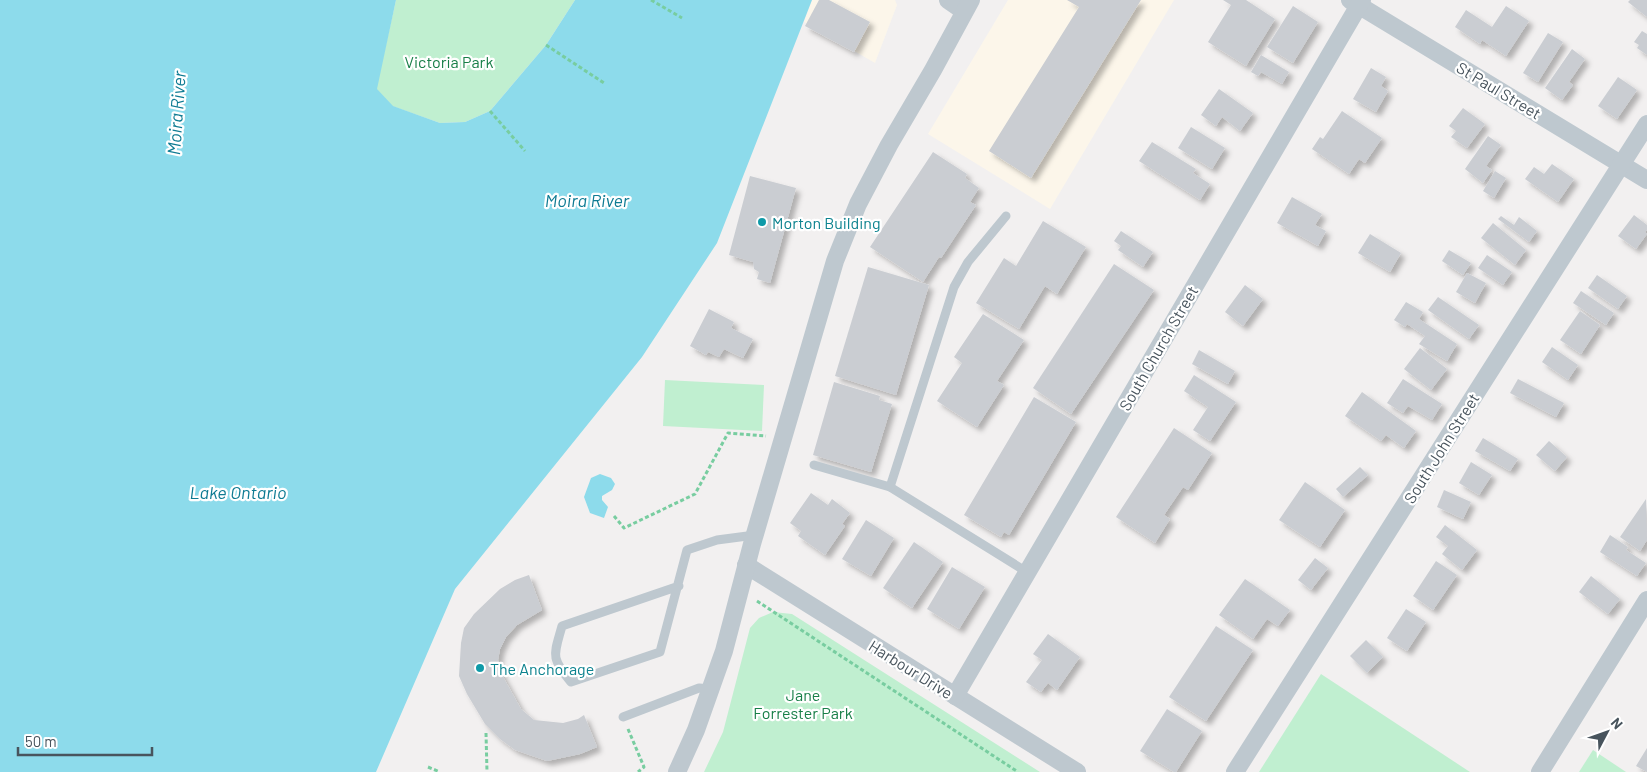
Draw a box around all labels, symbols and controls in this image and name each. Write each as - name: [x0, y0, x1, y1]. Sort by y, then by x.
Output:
- park label: Victoria Park: [405, 52, 493, 71]
- street label: St Paul Street: [1453, 57, 1545, 123]
- water label: Moira River: [162, 69, 190, 156]
- water label: Moira River: [545, 189, 630, 211]
- place label: Morton Building: [772, 213, 880, 232]
- marker: Morton Building: [756, 216, 768, 228]
- street label: South Church Street: [1115, 282, 1201, 414]
- street label: South John Street: [1399, 389, 1483, 507]
- water label: Lake Ontario: [189, 481, 287, 503]
- street label: Harbour Drive: [866, 636, 956, 702]
- place label: The Anchorage: [490, 659, 594, 678]
- marker: The Anchorage: [474, 662, 486, 674]
- park label: Jane Forrester Park: [753, 685, 853, 722]
- north arrow: [1582, 707, 1632, 757]
- text: N: [1608, 714, 1627, 732]
- scale bar: [18, 724, 151, 756]
- text: 50 m: [25, 732, 57, 750]

